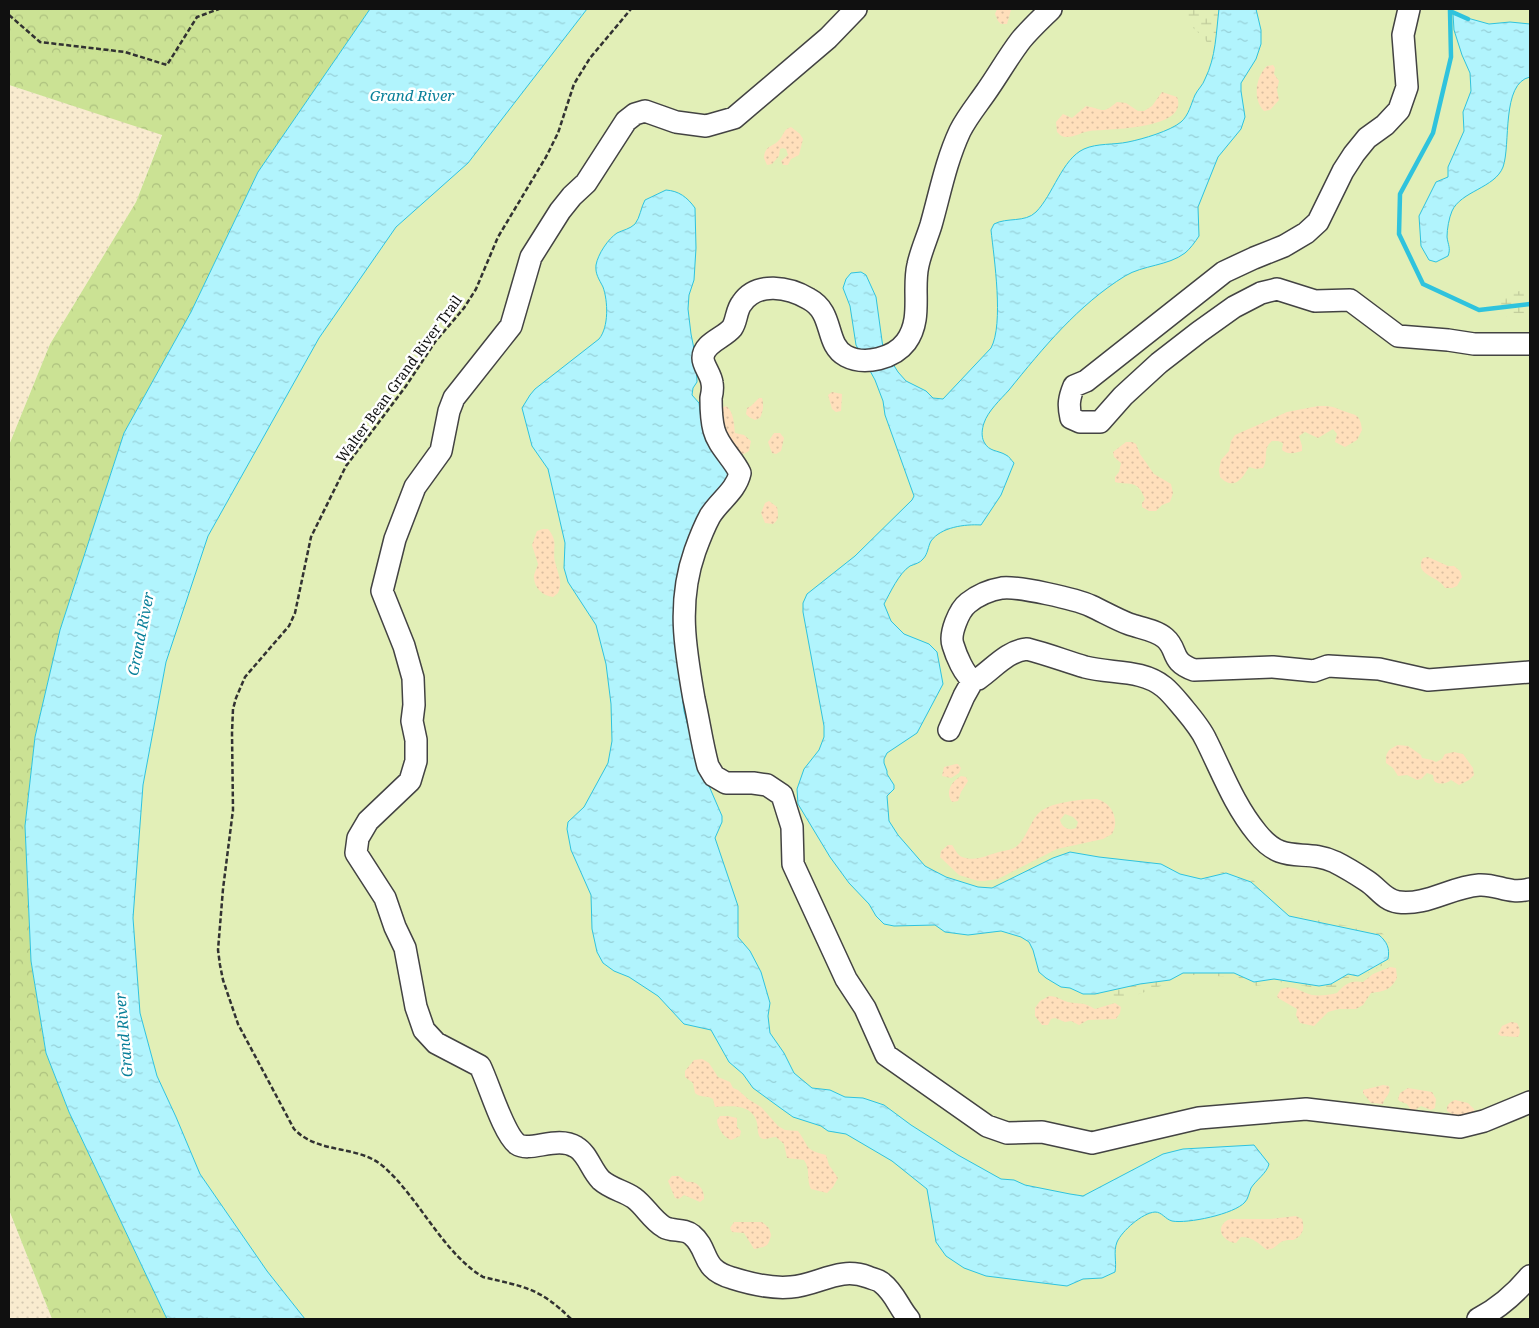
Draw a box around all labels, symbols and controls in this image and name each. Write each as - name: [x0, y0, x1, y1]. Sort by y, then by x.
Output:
- water label: Grand River: [370, 85, 455, 105]
- street label: Walter Bean Grand River Trail: [331, 291, 466, 466]
- water label: Grand River: [122, 589, 158, 677]
- water label: Grand River: [109, 991, 137, 1078]

